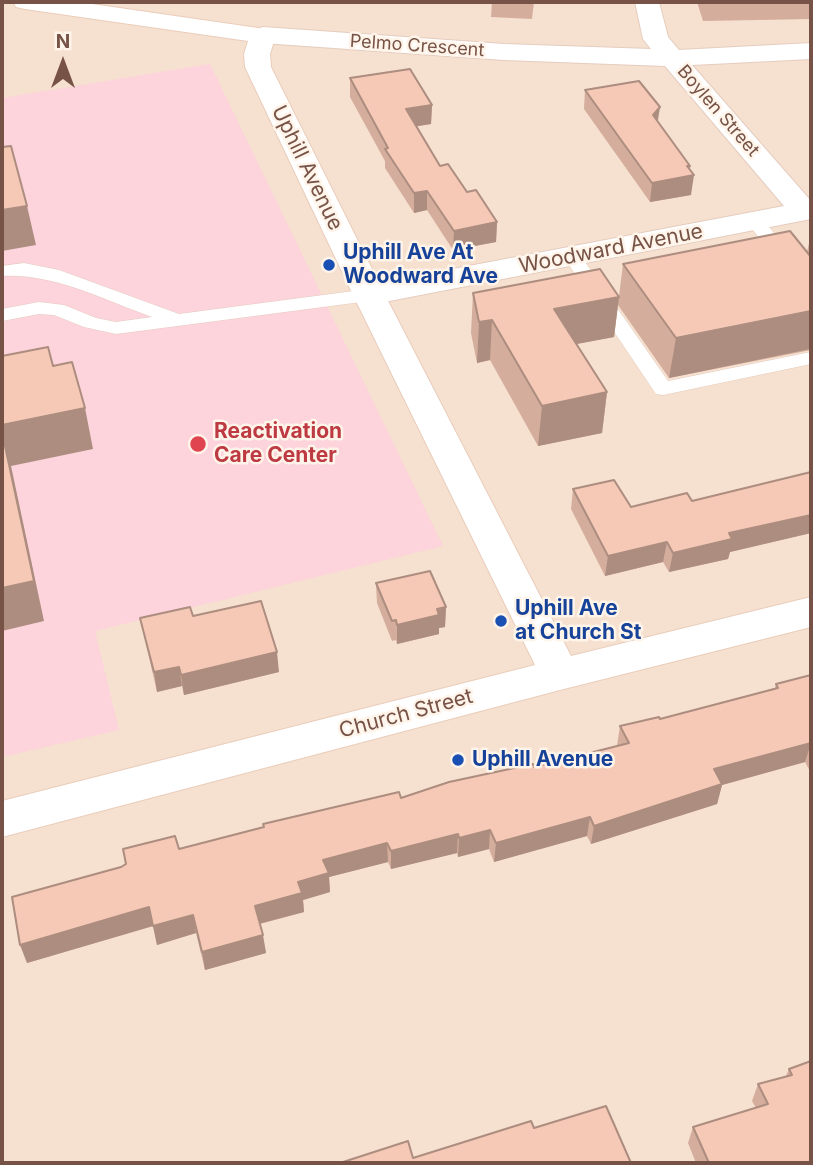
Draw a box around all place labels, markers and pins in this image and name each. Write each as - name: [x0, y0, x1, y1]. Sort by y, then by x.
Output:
- place label: Uphill Ave At Woodward Ave: [343, 240, 498, 290]
- marker: Uphill Ave At Woodward Ave: [321, 257, 337, 273]
- place label: Reactivation Care Center: [214, 419, 342, 469]
- marker: Reactivation Care Center: [188, 434, 208, 454]
- place label: Uphill Ave at Church St: [515, 596, 641, 646]
- marker: Uphill Ave at Church St: [493, 613, 509, 629]
- place label: Uphill Avenue: [472, 747, 613, 773]
- marker: Uphill Avenue: [450, 752, 466, 768]

